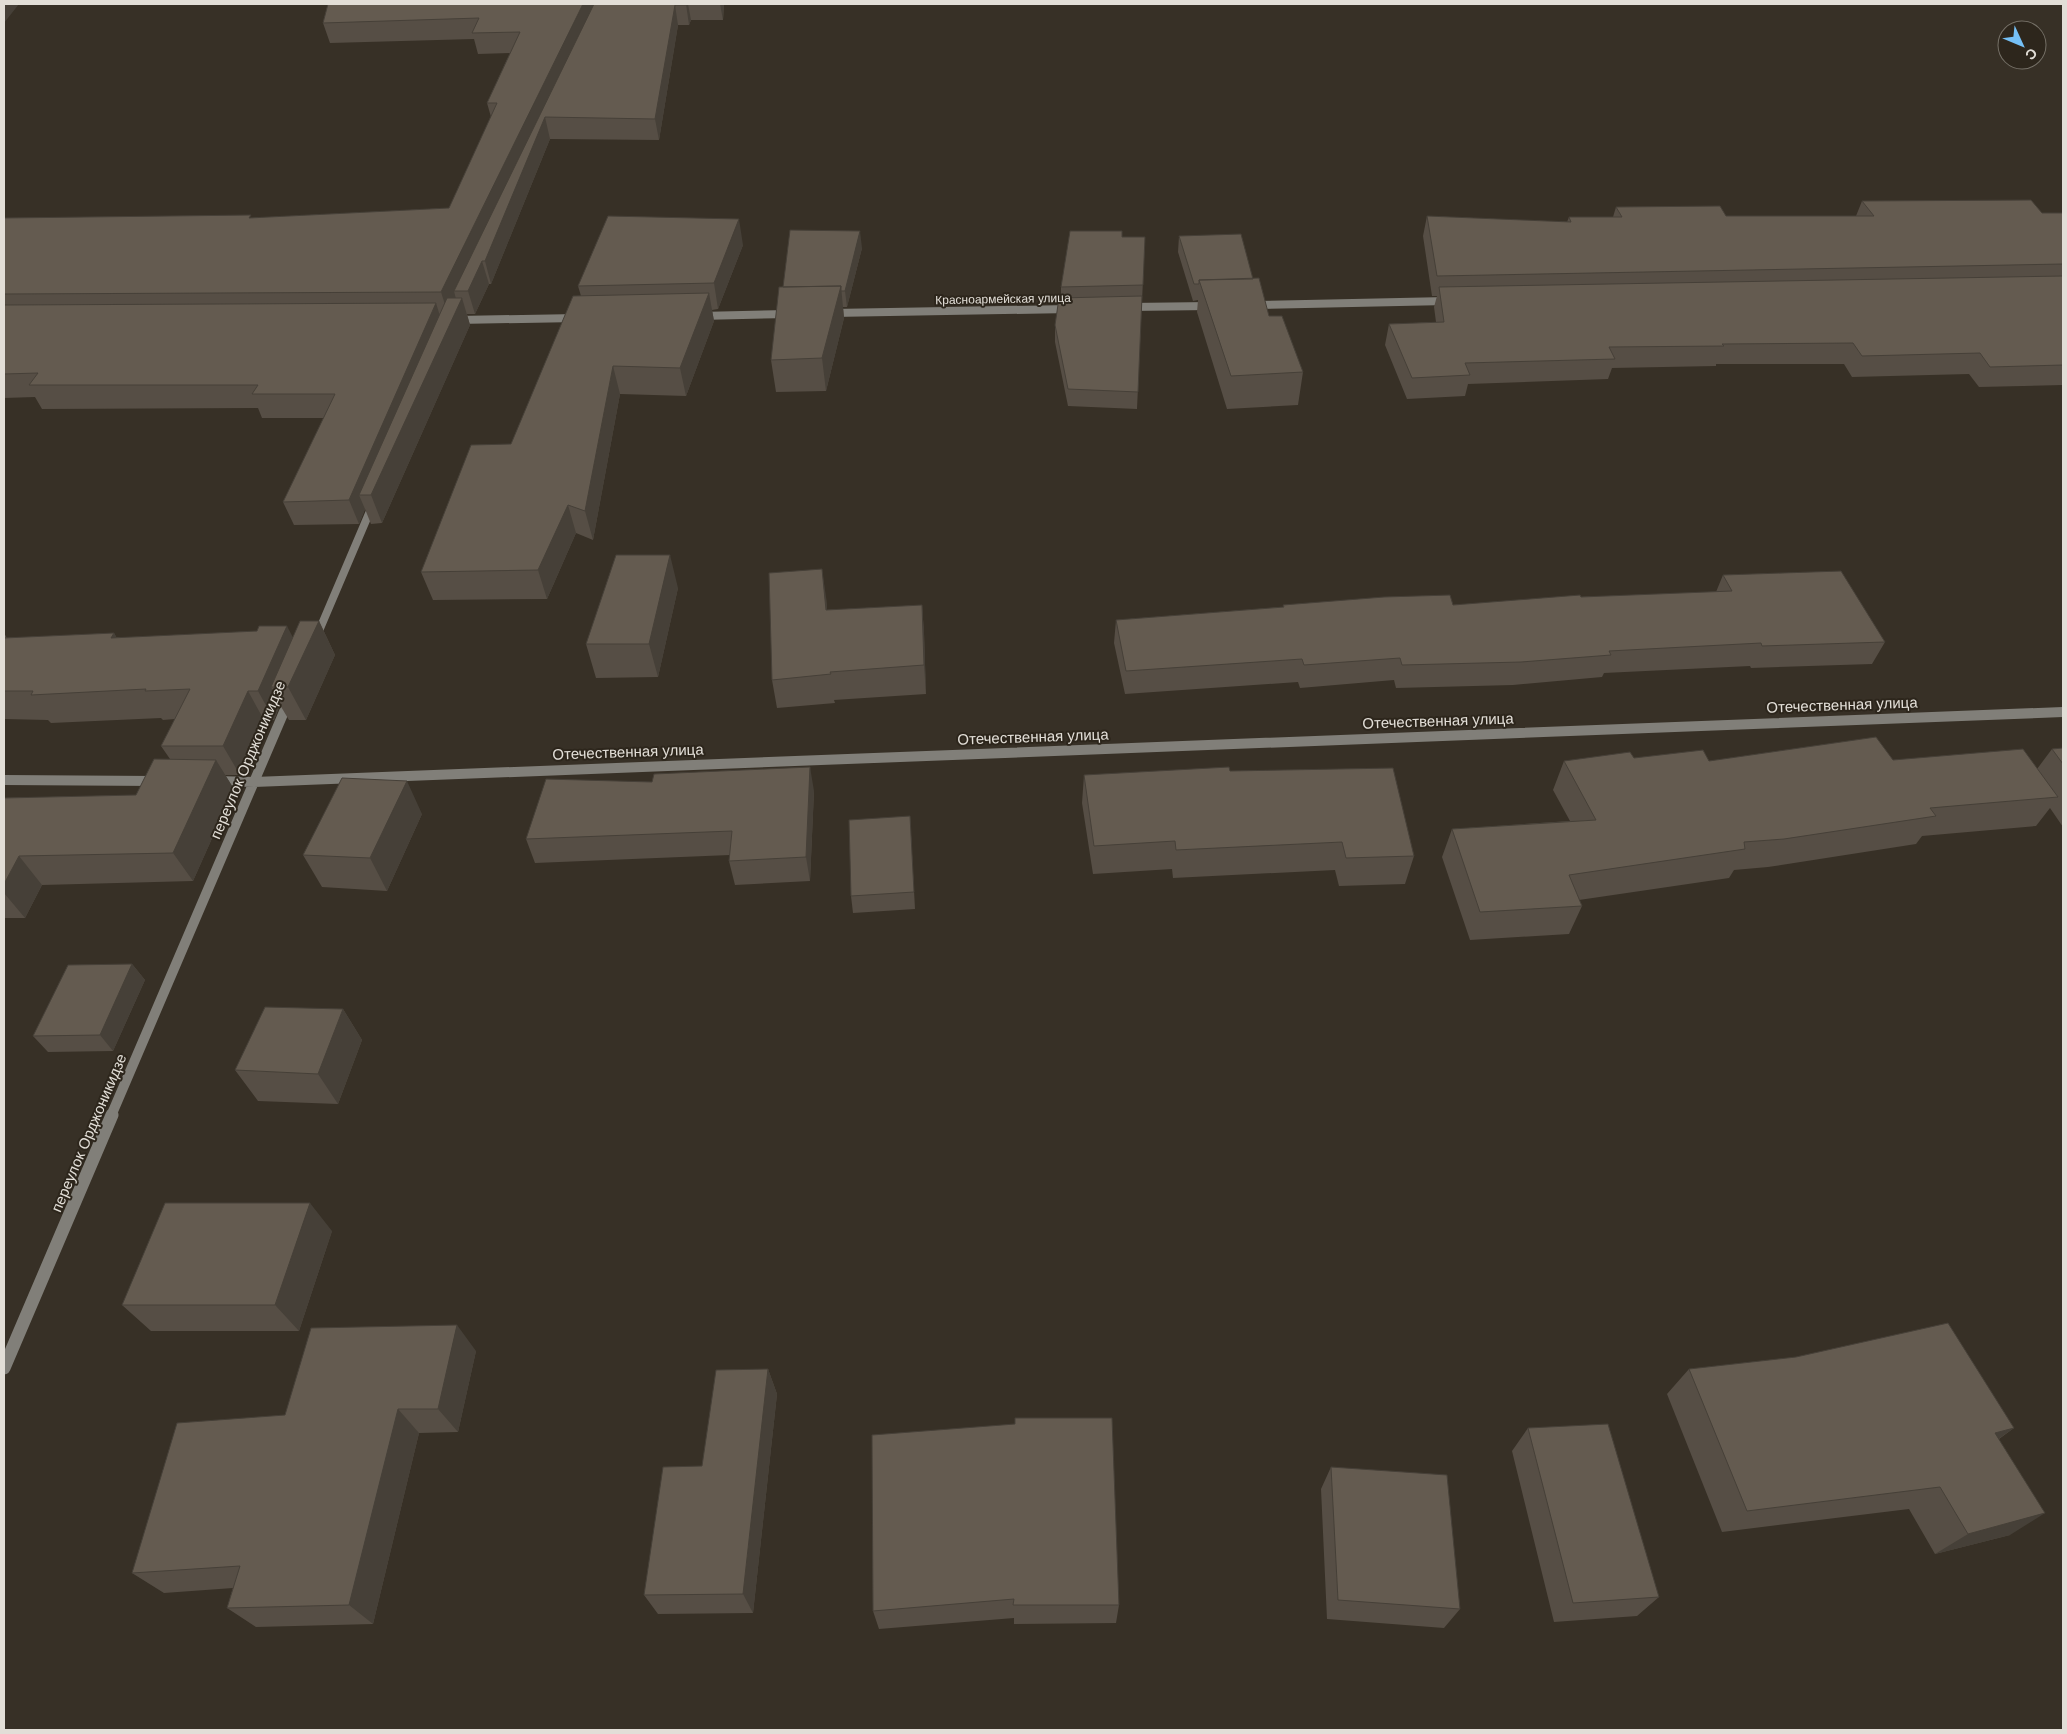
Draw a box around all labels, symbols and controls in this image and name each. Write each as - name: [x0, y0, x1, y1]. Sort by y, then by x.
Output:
- north arrow: [1997, 20, 2047, 70]
- text: С: [2022, 45, 2041, 63]
- street label: Красноармейская улица: [935, 291, 1071, 307]
- street label: переулок Орджоникидзе: [206, 678, 289, 842]
- street label: Отечественная улица: [1766, 693, 1919, 716]
- street label: Отечественная улица: [1362, 709, 1515, 732]
- street label: Отечественная улица: [957, 725, 1110, 748]
- street label: Отечественная улица: [552, 740, 705, 763]
- street label: переулок Орджоникидзе: [47, 1051, 130, 1215]

